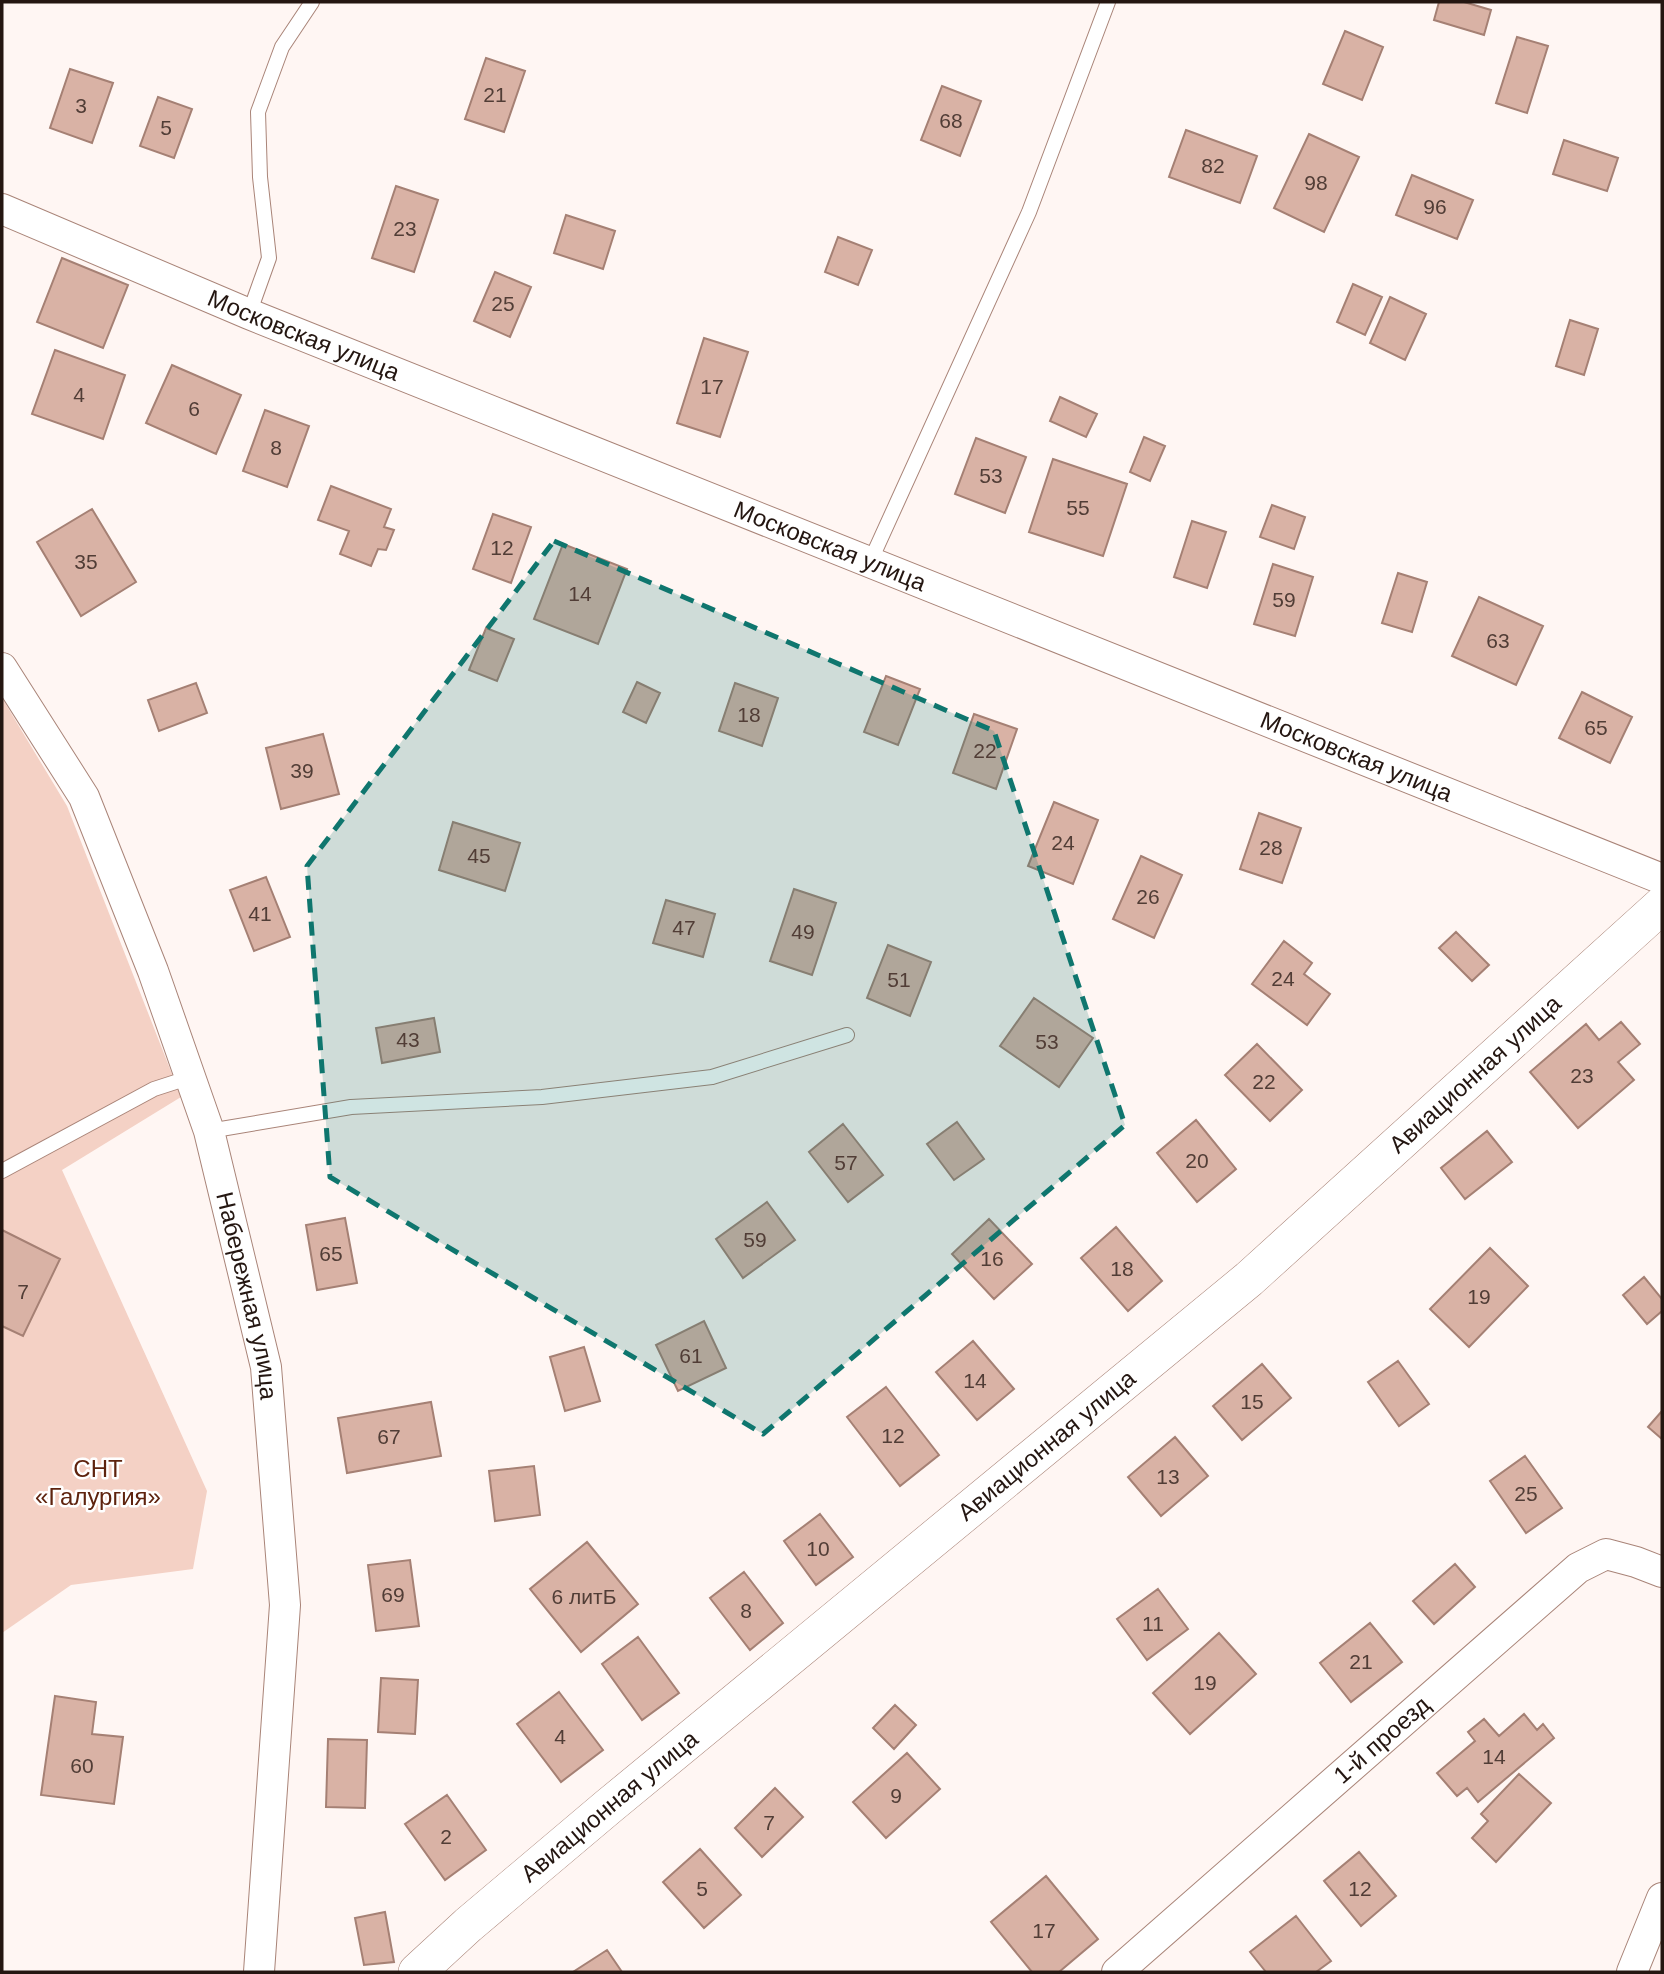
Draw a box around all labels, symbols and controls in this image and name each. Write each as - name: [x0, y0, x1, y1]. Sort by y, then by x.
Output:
- house number: 21: [483, 83, 507, 106]
- house number: 3: [75, 94, 87, 117]
- house number: 68: [939, 109, 963, 132]
- house number: 5: [160, 116, 172, 139]
- house number: 82: [1201, 154, 1225, 177]
- house number: 98: [1304, 171, 1328, 194]
- house number: 96: [1423, 195, 1447, 218]
- house number: 23: [393, 217, 417, 240]
- street label: Московская улица: [204, 284, 404, 386]
- house number: 25: [491, 292, 515, 315]
- house number: 17: [700, 375, 724, 398]
- house number: 4: [73, 383, 85, 406]
- house number: 6: [188, 397, 200, 420]
- house number: 8: [270, 436, 282, 459]
- house number: 53: [979, 464, 1003, 487]
- street label: Московская улица: [730, 495, 931, 597]
- house number: 55: [1066, 496, 1090, 519]
- house number: 12: [490, 536, 514, 559]
- house number: 35: [74, 550, 98, 573]
- house number: 14: [568, 582, 592, 605]
- house number: 59: [1272, 588, 1296, 611]
- house number: 63: [1486, 629, 1510, 652]
- house number: 18: [737, 703, 761, 726]
- street label: Московская улица: [1257, 706, 1457, 807]
- house number: 65: [1584, 716, 1608, 739]
- house number: 22: [973, 739, 997, 762]
- house number: 39: [290, 759, 314, 782]
- house number: 24: [1051, 831, 1075, 854]
- house number: 28: [1259, 836, 1283, 859]
- house number: 45: [467, 844, 491, 867]
- house number: 26: [1136, 885, 1160, 908]
- house number: 41: [248, 902, 272, 925]
- house number: 47: [672, 916, 696, 939]
- house number: 49: [791, 920, 815, 943]
- house number: 24: [1271, 967, 1295, 990]
- house number: 51: [887, 968, 911, 991]
- street label: Авиационная улица: [1384, 989, 1566, 1158]
- house number: 43: [396, 1028, 420, 1051]
- house number: 53: [1035, 1030, 1059, 1053]
- house number: 23: [1570, 1064, 1594, 1087]
- house number: 22: [1252, 1070, 1276, 1093]
- house number: 20: [1185, 1149, 1209, 1172]
- house number: 57: [834, 1151, 858, 1174]
- street label: Набережная улица: [211, 1189, 283, 1401]
- house number: 59: [743, 1228, 767, 1251]
- house number: 65: [319, 1242, 343, 1265]
- house number: 16: [980, 1247, 1004, 1270]
- house number: 18: [1110, 1257, 1134, 1280]
- house number: 7: [17, 1280, 29, 1303]
- house number: 19: [1467, 1285, 1491, 1308]
- house number: 61: [679, 1344, 703, 1367]
- street label: Авиационная улица: [952, 1364, 1141, 1526]
- house number: 14: [963, 1369, 987, 1392]
- house number: 15: [1240, 1390, 1264, 1413]
- house number: 12: [881, 1424, 905, 1447]
- house number: 67: [377, 1425, 401, 1448]
- park label: СНТ «Галургия»: [35, 1455, 161, 1510]
- house number: 13: [1156, 1465, 1180, 1488]
- house number: 25: [1514, 1482, 1538, 1505]
- house number: 10: [806, 1537, 830, 1560]
- house number: 69: [381, 1583, 405, 1606]
- house number: 6 литБ: [552, 1585, 616, 1608]
- house number: 8: [740, 1599, 752, 1622]
- house number: 11: [1142, 1612, 1164, 1635]
- house number: 21: [1349, 1650, 1373, 1673]
- house number: 19: [1193, 1671, 1217, 1694]
- street label: 1-й проезд: [1328, 1690, 1435, 1789]
- street label: Авиационная улица: [515, 1724, 703, 1887]
- house number: 4: [554, 1725, 566, 1748]
- house number: 14: [1482, 1745, 1506, 1768]
- house number: 60: [70, 1754, 94, 1777]
- house number: 9: [890, 1784, 902, 1807]
- house number: 7: [763, 1811, 775, 1834]
- house number: 2: [440, 1825, 452, 1848]
- house number: 5: [696, 1877, 708, 1900]
- house number: 12: [1348, 1877, 1372, 1900]
- house number: 17: [1032, 1919, 1056, 1942]

